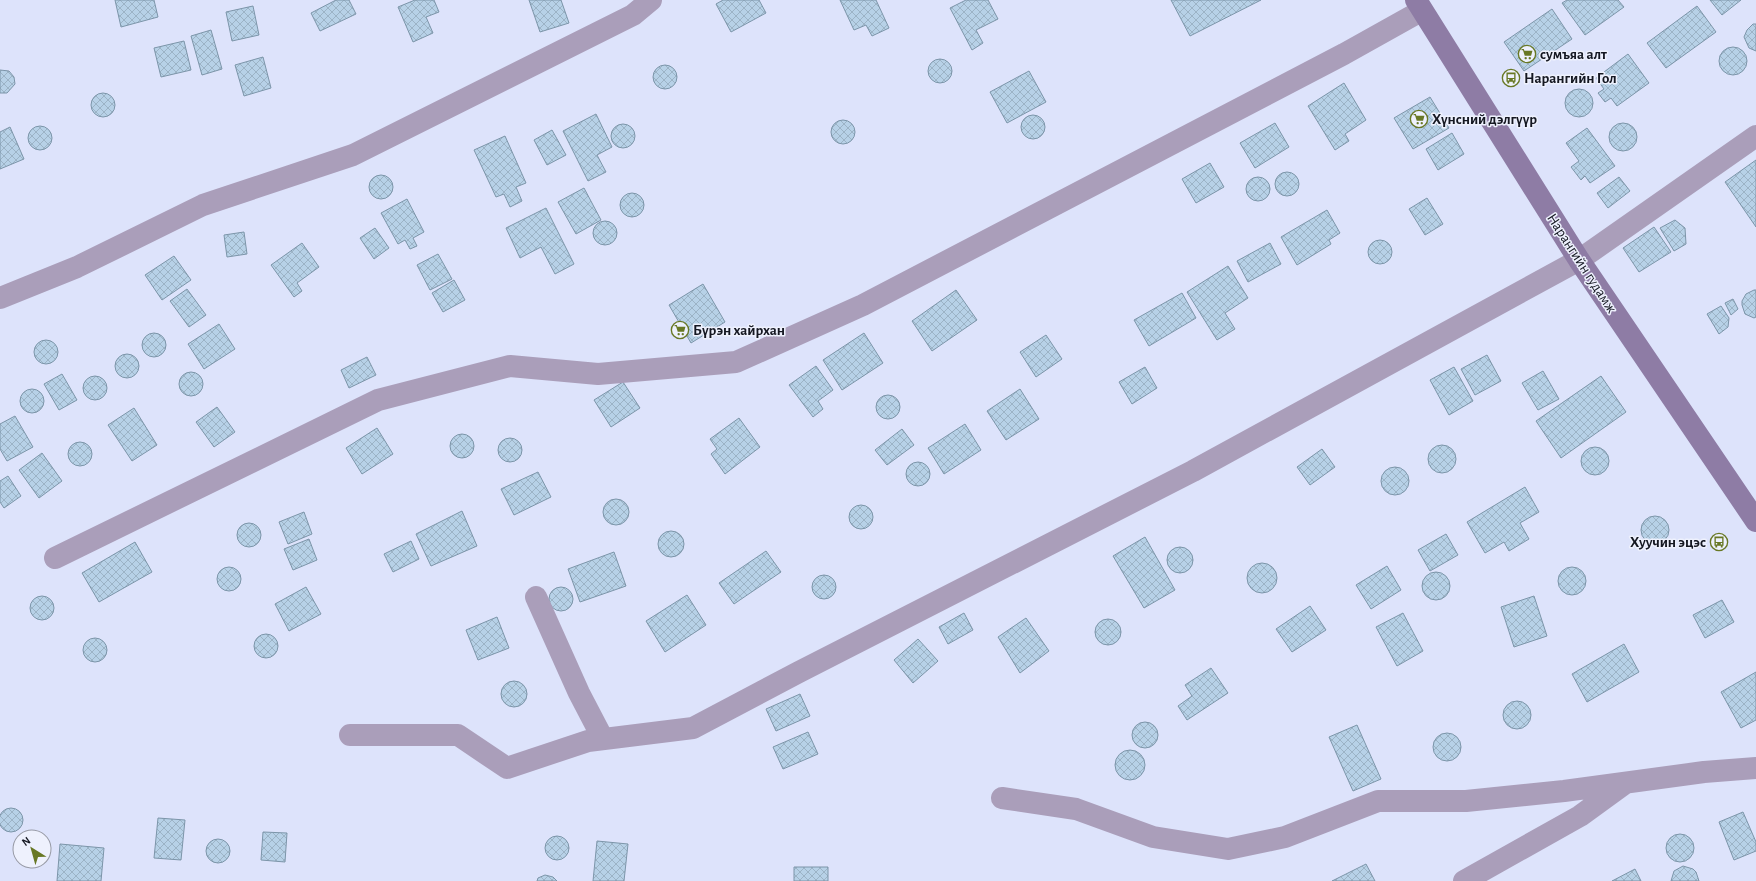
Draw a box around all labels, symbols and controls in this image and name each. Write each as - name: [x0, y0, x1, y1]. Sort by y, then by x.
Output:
- supermarket icon: сумъяа алт: [1517, 44, 1537, 64]
- place label: сумъяа алт: [1540, 47, 1607, 62]
- bus stop icon: Нарангийн Гол: [1501, 68, 1521, 88]
- place label: Нарангийн Гол: [1524, 71, 1617, 86]
- supermarket icon: Хүнсний дэлгүүр: [1409, 109, 1429, 129]
- place label: Хүнсний дэлгүүр: [1432, 112, 1537, 127]
- street label: Нарангийн гудамж: [1544, 211, 1619, 316]
- supermarket icon: Бүрэн хайрхан: [670, 320, 690, 340]
- place label: Бүрэн хайрхан: [693, 323, 785, 338]
- bus stop icon: Хуучин эцэс: [1709, 532, 1729, 552]
- place label: Хуучин эцэс: [1630, 535, 1706, 550]
- north arrow: [12, 829, 52, 869]
- text: N: [20, 835, 33, 848]

